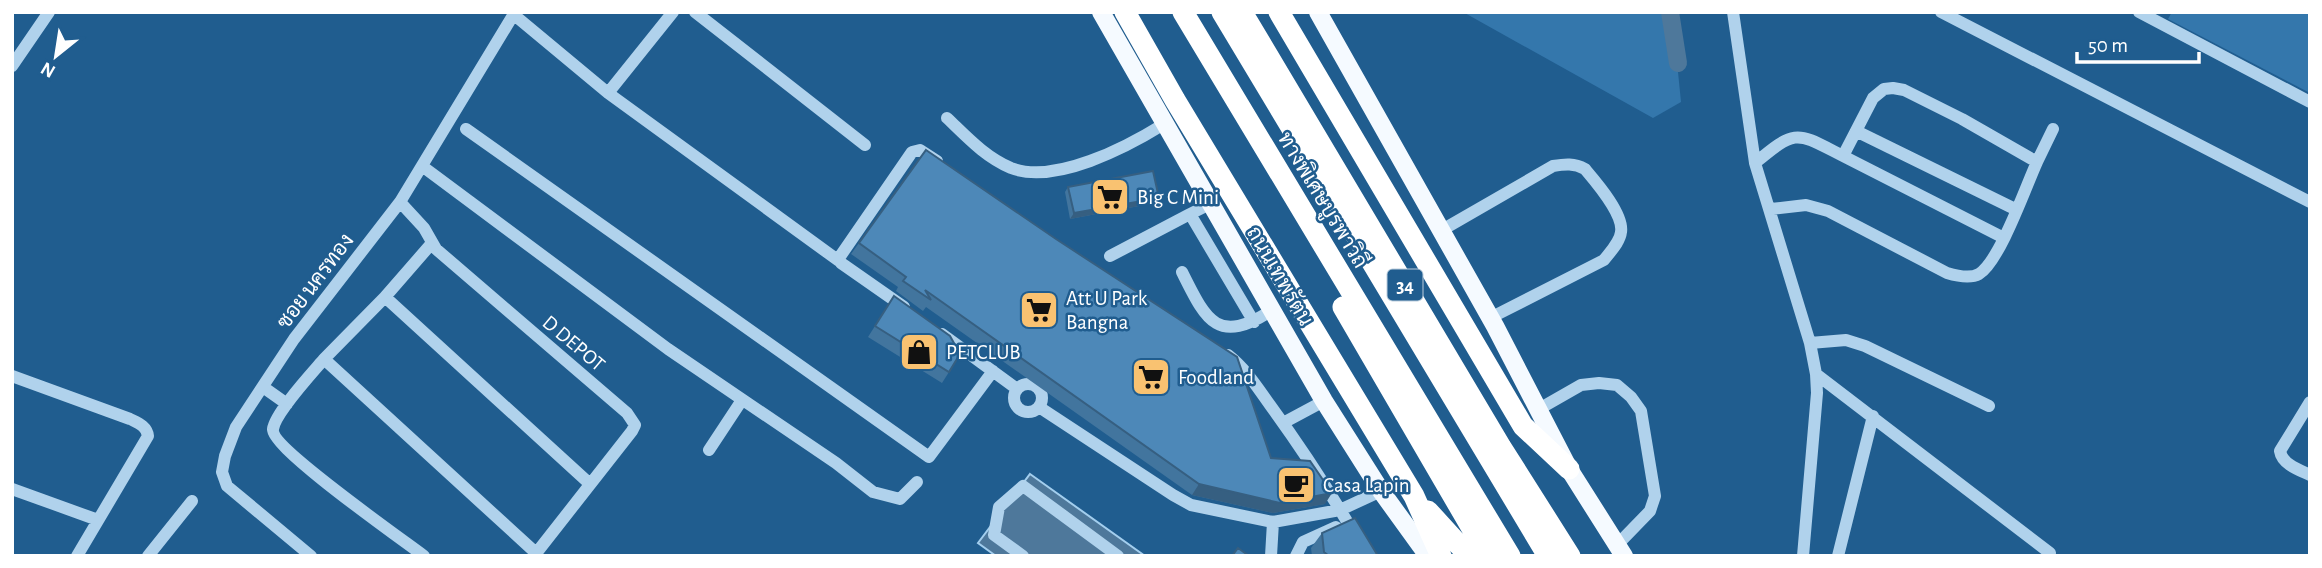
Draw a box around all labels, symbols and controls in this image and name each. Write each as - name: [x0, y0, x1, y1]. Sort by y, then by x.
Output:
- north arrow: [21, 21, 91, 91]
- scale bar: [2077, 21, 2200, 65]
- text: 50 m: [2088, 35, 2128, 56]
- text: N: [38, 58, 59, 81]
- street label: ทางพิเศษบูรพาวิถี: [1270, 127, 1374, 274]
- supermarket icon: Big C Mini: [1089, 176, 1131, 218]
- place label: Big C Mini: [1137, 187, 1219, 208]
- street label: ถนนเทพรัตน: [1243, 222, 1318, 329]
- street label: ซอย นครทอง: [273, 230, 358, 333]
- road number: 34: [1388, 270, 1422, 300]
- place label: Att U Park Bangna: [1066, 288, 1148, 333]
- supermarket icon: Att U Park Bangna: [1018, 289, 1060, 331]
- street label: D DEPOT: [538, 311, 609, 375]
- shop icon: PETCLUB: [898, 331, 940, 373]
- place label: PETCLUB: [946, 342, 1021, 363]
- supermarket icon: Foodland: [1130, 356, 1172, 398]
- place label: Foodland: [1178, 367, 1254, 388]
- cafe icon: Casa Lapin: [1275, 464, 1317, 506]
- place label: Casa Lapin: [1323, 475, 1410, 496]

